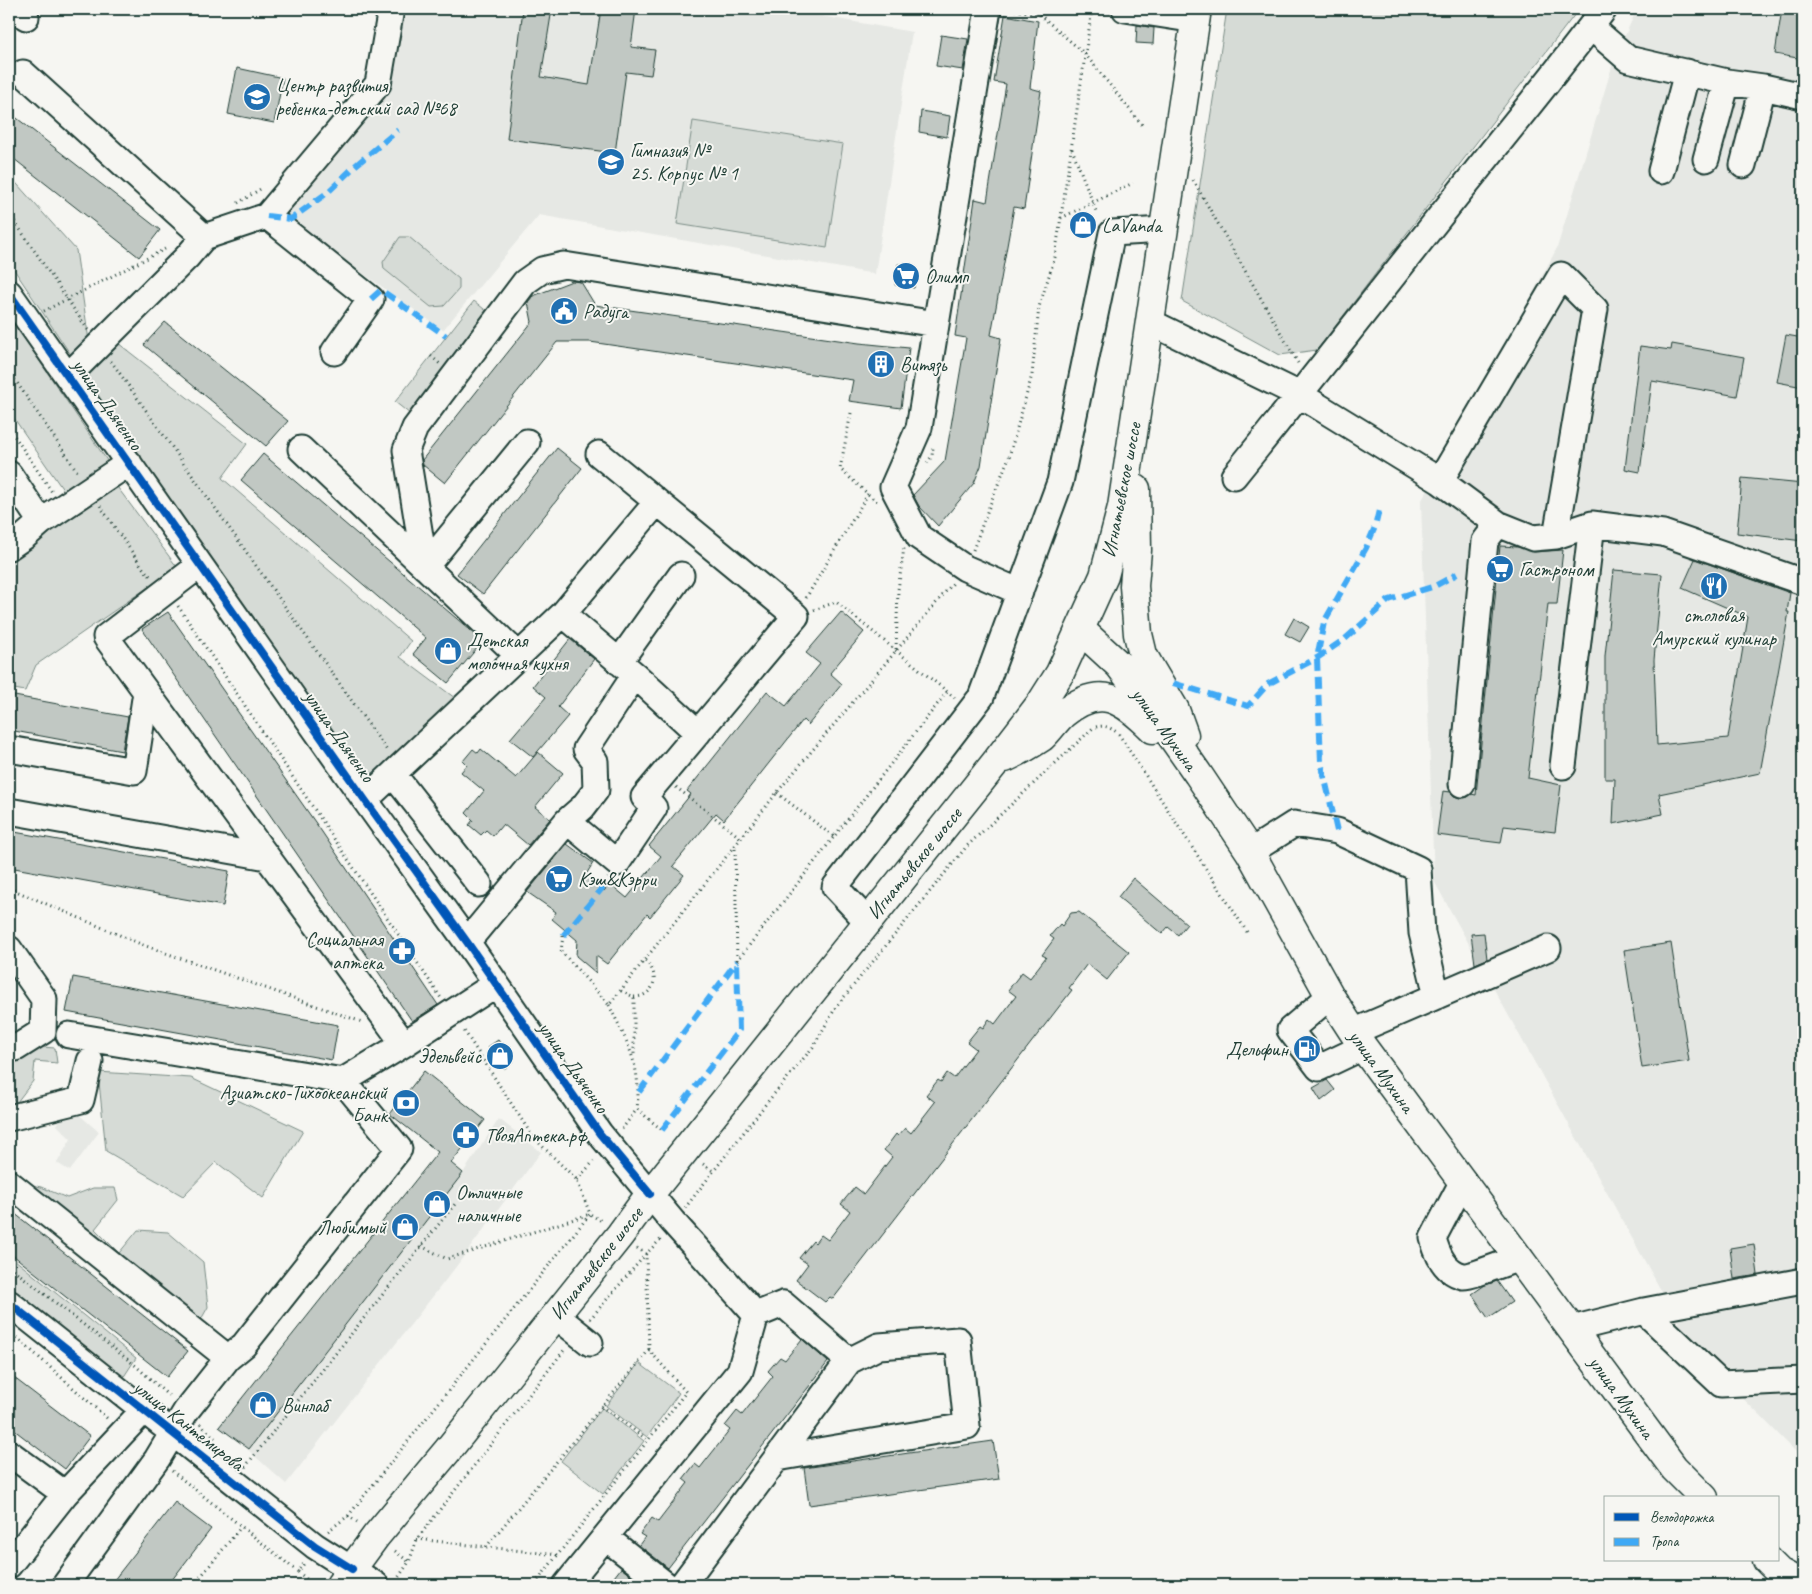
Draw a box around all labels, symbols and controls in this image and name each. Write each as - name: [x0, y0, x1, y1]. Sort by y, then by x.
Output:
- place label: Центр развития ребенка-детский сад №68: [276, 73, 459, 121]
- school or university icon: Центр развития ребенка-детский сад №68: [242, 82, 272, 112]
- place label: Гимназия № 25. Корпус № 1: [630, 138, 739, 186]
- school or university icon: Гимназия № 25. Корпус № 1: [596, 147, 626, 177]
- shop icon: LaVanda: [1068, 210, 1098, 240]
- place label: LaVanda: [1102, 213, 1163, 238]
- supermarket icon: Олимп: [891, 261, 921, 291]
- place label: Олимп: [925, 264, 970, 289]
- public building icon: Радуга: [549, 296, 579, 326]
- place label: Радуга: [583, 299, 630, 324]
- building icon: Витязь: [866, 349, 896, 379]
- place label: Витязь: [900, 352, 948, 377]
- street label: улица Дьяченко: [66, 353, 149, 456]
- street label: Игнатьевское шоссе: [1096, 419, 1147, 560]
- supermarket icon: Гастроном: [1485, 554, 1515, 584]
- place label: Гастроном: [1519, 557, 1595, 582]
- restaurant icon: столовая Амурский кулинар: [1699, 571, 1729, 601]
- place label: столовая Амурский кулинар: [1652, 603, 1777, 651]
- place label: Детская молочная кухня: [467, 628, 570, 676]
- shop icon: Детская молочная кухня: [433, 636, 463, 666]
- street label: улица Мухина: [1126, 682, 1204, 777]
- street label: улица Дьяченко: [298, 685, 381, 788]
- street label: Игнатьевское шоссе: [862, 801, 968, 924]
- supermarket icon: Кэш&Кэрри: [544, 864, 574, 894]
- place label: Кэш&Кэрри: [578, 867, 657, 892]
- place label: Социальная аптека: [306, 927, 385, 975]
- pharmacy icon: Социальная аптека: [387, 936, 417, 966]
- street label: улица Дьяченко: [532, 1016, 615, 1119]
- street label: улица Мухина: [1343, 1024, 1421, 1119]
- fuel station icon: Дельфин: [1292, 1034, 1322, 1064]
- place label: Дельфин: [1226, 1037, 1290, 1062]
- shop icon: Эдельвейс: [485, 1041, 515, 1071]
- place label: Эдельвейс: [418, 1044, 482, 1069]
- place label: Азиатско-Тихоокеанский Банк: [220, 1080, 389, 1128]
- bank icon: Азиатско-Тихоокеанский Банк: [391, 1088, 421, 1118]
- pharmacy icon: ТвояАптека.рф: [451, 1120, 481, 1150]
- place label: ТвояАптека.рф: [485, 1123, 588, 1148]
- place label: Отличные наличные: [456, 1180, 523, 1228]
- shop icon: Отличные наличные: [422, 1189, 452, 1219]
- street label: Игнатьевское шоссе: [544, 1200, 649, 1325]
- shop icon: Любимый: [390, 1212, 420, 1242]
- place label: Любимый: [318, 1215, 388, 1240]
- street label: улица Мухина: [1583, 1350, 1661, 1445]
- street label: улица Кантемирова: [128, 1374, 251, 1478]
- shop icon: Винлаб: [248, 1390, 278, 1420]
- place label: Винлаб: [282, 1393, 332, 1418]
- legend: [1604, 1496, 1780, 1562]
- text: Велодорожка: [1650, 1508, 1714, 1527]
- text: Тропа: [1650, 1532, 1679, 1551]

